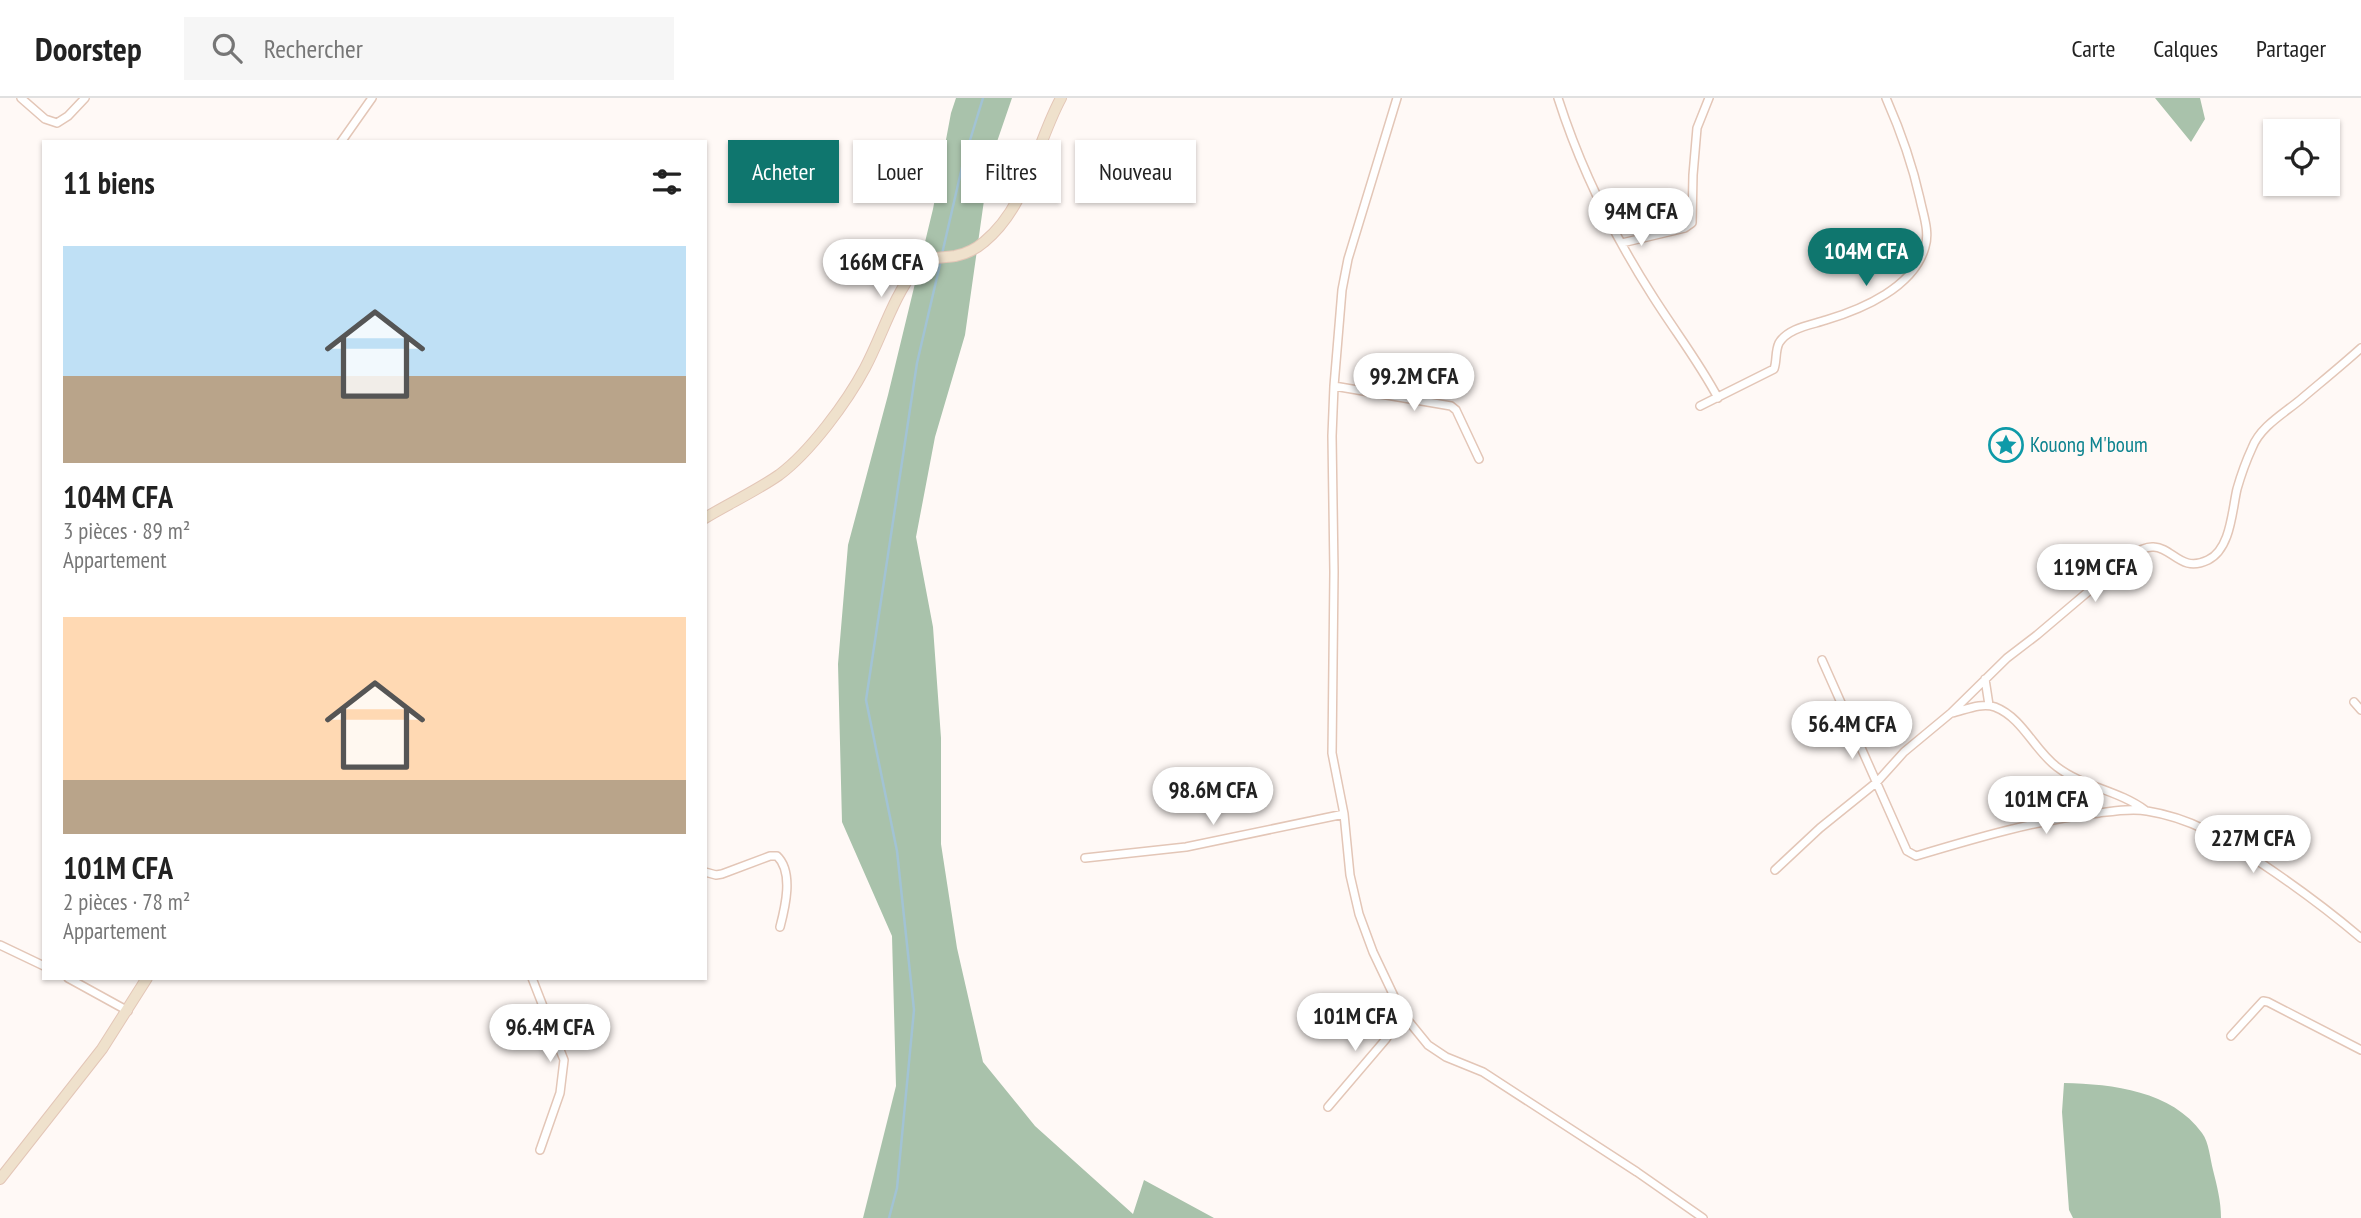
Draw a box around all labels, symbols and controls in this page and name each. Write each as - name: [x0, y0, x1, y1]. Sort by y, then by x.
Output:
- search box: [184, 17, 674, 80]
- text: Doorstep: [35, 27, 142, 70]
- icon: search: [208, 29, 246, 67]
- text: Rechercher: [264, 32, 363, 65]
- text: Carte: [2072, 33, 2115, 64]
- text: Calques: [2153, 33, 2218, 64]
- text: Partager: [2256, 33, 2326, 64]
- map controls: [2263, 119, 2340, 196]
- button: locate: [2263, 119, 2340, 196]
- chip: Acheter: [728, 140, 839, 203]
- chip: Louer: [853, 140, 947, 203]
- chip: Filtres: [961, 140, 1061, 203]
- chip: Nouveau: [1075, 140, 1196, 203]
- text: 11 biens: [63, 163, 155, 202]
- icon: filters: [648, 163, 686, 201]
- pin: 94M CFA: [1576, 188, 1706, 248]
- text: 94M CFA: [1604, 196, 1678, 225]
- pin: 104M CFA: [1794, 228, 1938, 288]
- text: 104M CFA: [1824, 236, 1908, 265]
- pin: 166M CFA: [809, 240, 953, 299]
- text: 166M CFA: [839, 247, 923, 276]
- icon: home: [312, 291, 438, 417]
- pin: 99.2M CFA: [1334, 354, 1494, 413]
- text: 99.2M CFA: [1369, 361, 1459, 390]
- place icon: Kouong M'boum: [1987, 426, 2025, 464]
- place label: Kouong M'boum: [2030, 431, 2148, 458]
- text: 104M CFA: [63, 477, 173, 516]
- text: 3 pièces · 89 m²: [63, 516, 190, 545]
- text: Appartement: [63, 545, 166, 574]
- pin: 119M CFA: [2023, 545, 2167, 604]
- text: 119M CFA: [2053, 552, 2137, 581]
- icon: home: [312, 662, 438, 788]
- pin: 56.4M CFA: [1772, 702, 1932, 761]
- text: 56.4M CFA: [1807, 709, 1897, 738]
- pin: 98.6M CFA: [1133, 768, 1293, 827]
- text: 98.6M CFA: [1168, 775, 1258, 804]
- pin: 101M CFA: [1974, 776, 2118, 836]
- text: 101M CFA: [2004, 784, 2088, 813]
- pin: 227M CFA: [2181, 816, 2325, 875]
- text: 227M CFA: [2211, 823, 2295, 852]
- text: 101M CFA: [63, 848, 173, 887]
- text: 2 pièces · 78 m²: [63, 887, 190, 916]
- text: Appartement: [63, 916, 166, 945]
- pin: 101M CFA: [1283, 993, 1427, 1053]
- text: 101M CFA: [1313, 1001, 1397, 1030]
- pin: 96.4M CFA: [470, 1004, 630, 1064]
- text: 96.4M CFA: [505, 1012, 595, 1041]

